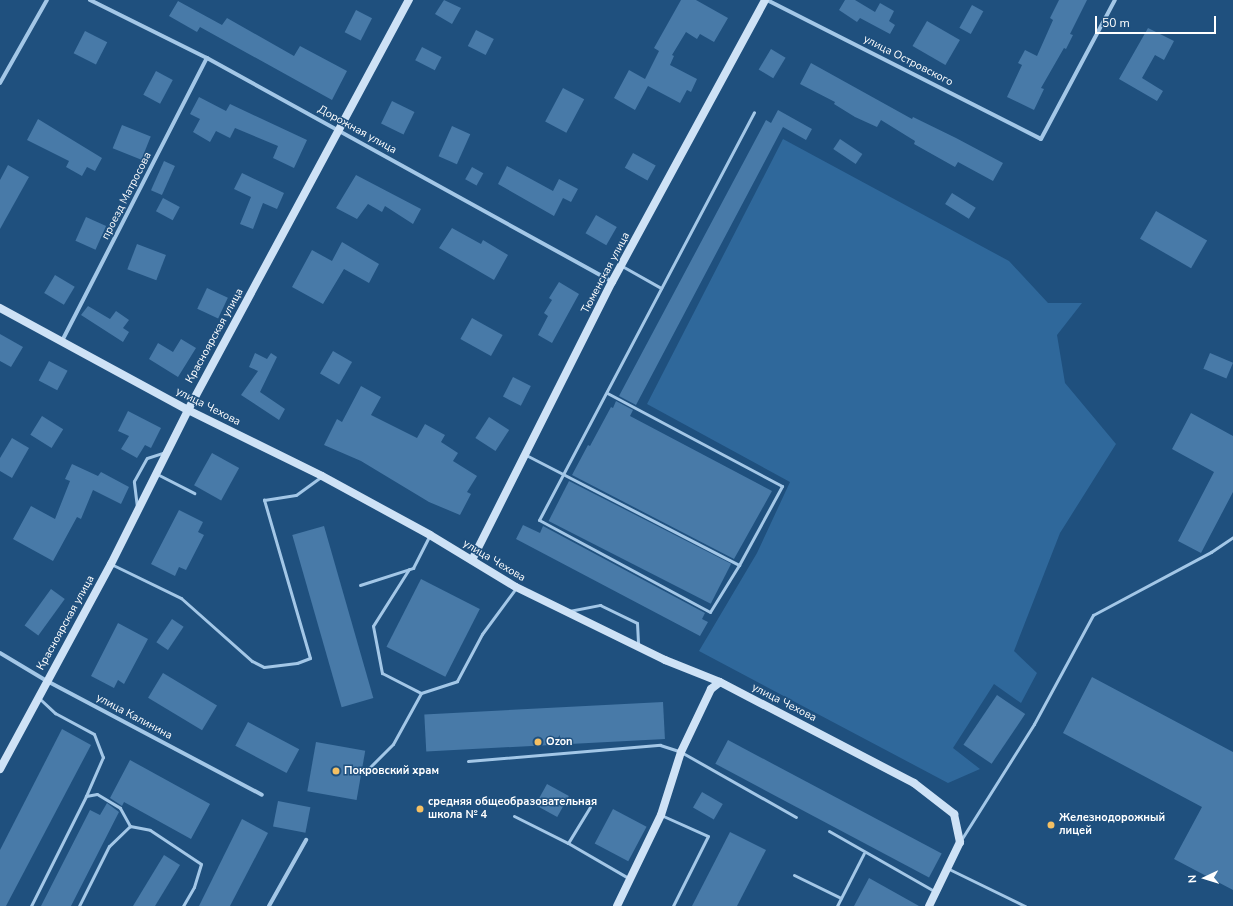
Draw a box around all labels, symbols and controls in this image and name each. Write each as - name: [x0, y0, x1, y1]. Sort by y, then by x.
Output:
- scale bar: [1097, 8, 1218, 34]
- text: 50 m: [1102, 15, 1130, 31]
- street label: улица Островского: [861, 33, 955, 89]
- street label: Дорожная улица: [315, 103, 399, 157]
- street label: проезд Матросова: [99, 150, 155, 242]
- street label: Тюменская улица: [579, 230, 633, 316]
- street label: Красноярская улица: [183, 286, 247, 386]
- street label: улица Чехова: [173, 385, 243, 429]
- street label: улица Чехова: [460, 537, 528, 585]
- street label: Красноярская улица: [34, 573, 98, 673]
- street label: улица Чехова: [749, 681, 819, 725]
- street label: улица Калинина: [94, 691, 174, 743]
- place label: Ozon: [546, 735, 573, 749]
- marker: Ozon: [533, 737, 543, 747]
- place label: Покровский храм: [344, 764, 439, 778]
- marker: Покровский храм: [331, 766, 341, 776]
- place label: средняя общеобразовательная школа № 4: [428, 796, 597, 822]
- marker: средняя общеобразовательная школа № 4: [415, 804, 425, 814]
- place label: Железнодорожный лицей: [1059, 812, 1165, 838]
- marker: Железнодорожный лицей: [1046, 820, 1056, 830]
- north arrow: [1185, 858, 1225, 898]
- text: N: [1185, 874, 1200, 884]

